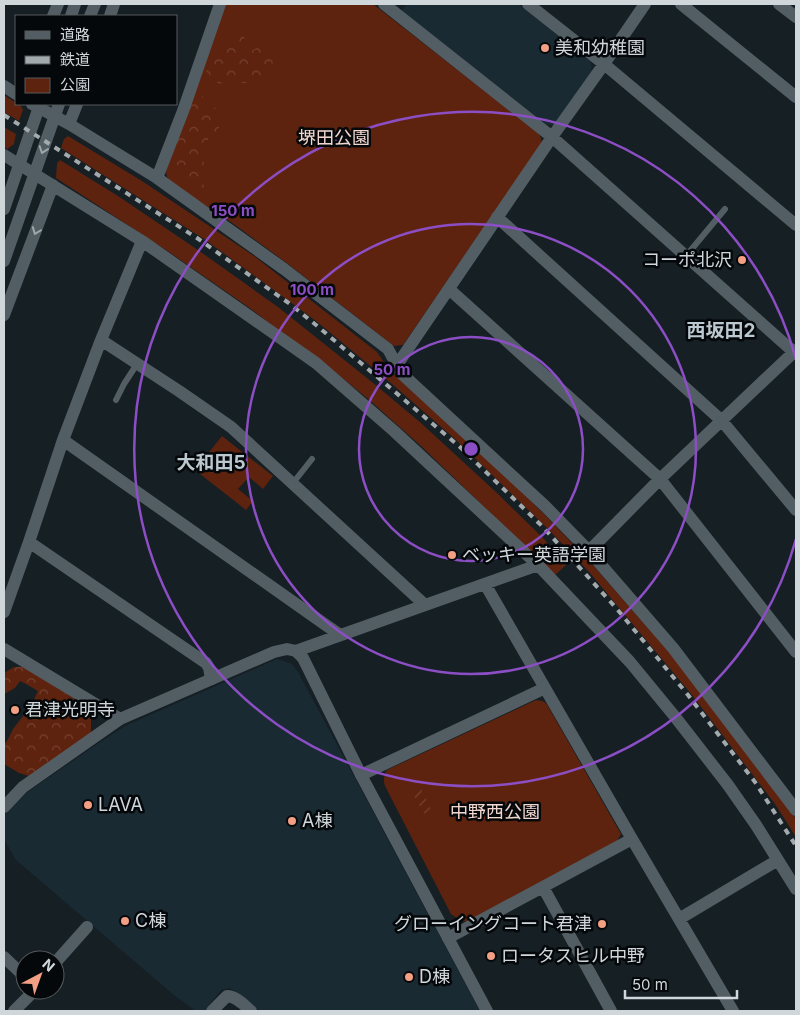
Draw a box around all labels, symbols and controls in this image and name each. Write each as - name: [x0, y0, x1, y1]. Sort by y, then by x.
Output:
- legend: [15, 15, 178, 105]
- text: 道路: [60, 25, 90, 44]
- place label: 美和幼稚園: [555, 37, 645, 58]
- marker: 美和幼稚園: [539, 42, 551, 54]
- text: 鉄道: [60, 50, 90, 69]
- text: 公園: [60, 75, 90, 94]
- park label: 堺田公園: [298, 127, 370, 148]
- one-way arrow: [39, 145, 49, 153]
- text: 150 m: [211, 201, 255, 220]
- one-way arrow: [32, 226, 42, 235]
- place label: コーポ北沢: [642, 249, 732, 270]
- marker: コーポ北沢: [736, 254, 748, 266]
- text: 100 m: [290, 280, 334, 299]
- district label: 西坂田2: [687, 319, 755, 342]
- text: 50 m: [374, 360, 410, 379]
- centre of rings: [462, 440, 480, 458]
- district label: 大和田5: [176, 451, 246, 474]
- place label: ベッキー英語学園: [462, 544, 606, 565]
- marker: ベッキー英語学園: [446, 549, 458, 561]
- place label: 君津光明寺: [25, 699, 115, 720]
- marker: 君津光明寺: [9, 704, 21, 716]
- place label: LAVA: [98, 794, 143, 815]
- marker: LAVA: [82, 799, 94, 811]
- park label: 中野西公園: [450, 801, 540, 822]
- place label: A棟: [302, 810, 332, 831]
- marker: A棟: [286, 815, 298, 827]
- place label: C棟: [135, 910, 166, 931]
- place label: グローイングコート君津: [394, 913, 592, 934]
- marker: C棟: [119, 915, 131, 927]
- marker: グローイングコート君津: [596, 918, 608, 930]
- place label: ロータスヒル中野: [501, 945, 645, 966]
- north arrow: [15, 950, 65, 1000]
- marker: ロータスヒル中野: [485, 950, 497, 962]
- text: N: [39, 955, 58, 975]
- place label: D棟: [419, 966, 450, 987]
- scale bar: [625, 968, 738, 1000]
- marker: D棟: [403, 971, 415, 983]
- text: 50 m: [632, 975, 668, 994]

